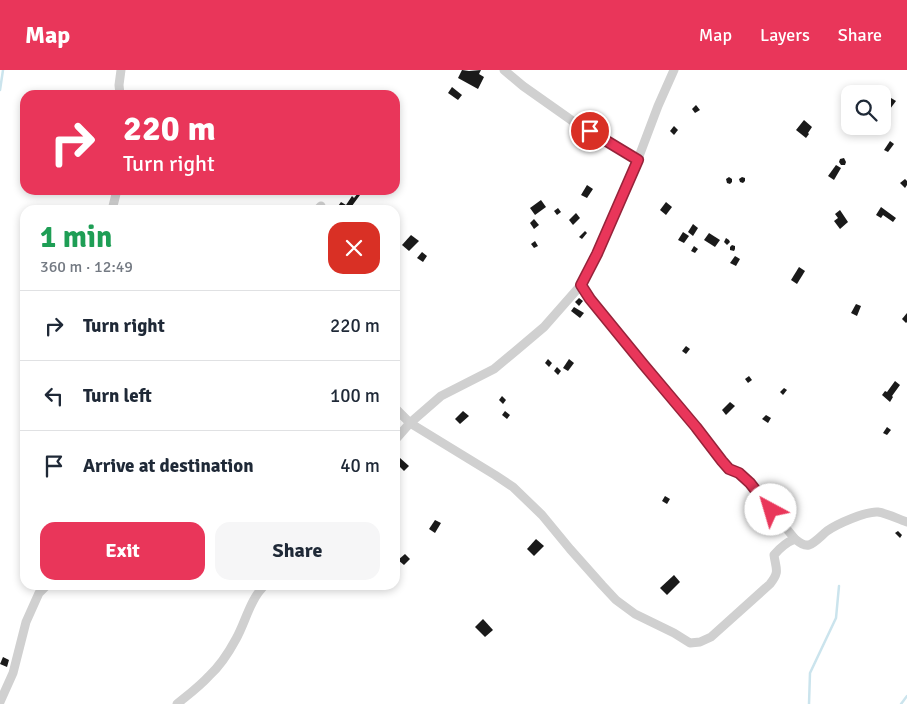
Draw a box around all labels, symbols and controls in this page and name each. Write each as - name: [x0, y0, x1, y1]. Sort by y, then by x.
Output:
- text: Map: [25, 20, 70, 50]
- text: Map: [699, 24, 732, 46]
- text: Layers: [760, 24, 810, 46]
- text: Share: [838, 24, 882, 46]
- map controls: [841, 85, 891, 135]
- button: search: [841, 85, 891, 135]
- text: 220 m: [123, 107, 216, 150]
- icon: right: [40, 110, 105, 175]
- pin: [569, 110, 611, 152]
- icon: arrive: [576, 117, 604, 145]
- text: Turn right: [123, 150, 215, 177]
- text: 1 min: [40, 219, 112, 256]
- button: close: [328, 222, 380, 274]
- text: 360 m · 12:49: [40, 257, 133, 277]
- icon: right: [40, 312, 68, 340]
- text: Turn right: [83, 314, 165, 338]
- text: 220 m: [330, 314, 380, 338]
- icon: left: [40, 382, 68, 410]
- text: Turn left: [83, 384, 152, 408]
- text: 100 m: [330, 384, 380, 408]
- icon: arrive: [40, 452, 68, 480]
- text: Arrive at destination: [83, 454, 254, 478]
- text: 40 m: [340, 454, 380, 478]
- position arrow: [744, 483, 796, 535]
- button: Exit: [40, 522, 205, 580]
- button: Share: [215, 522, 380, 580]

